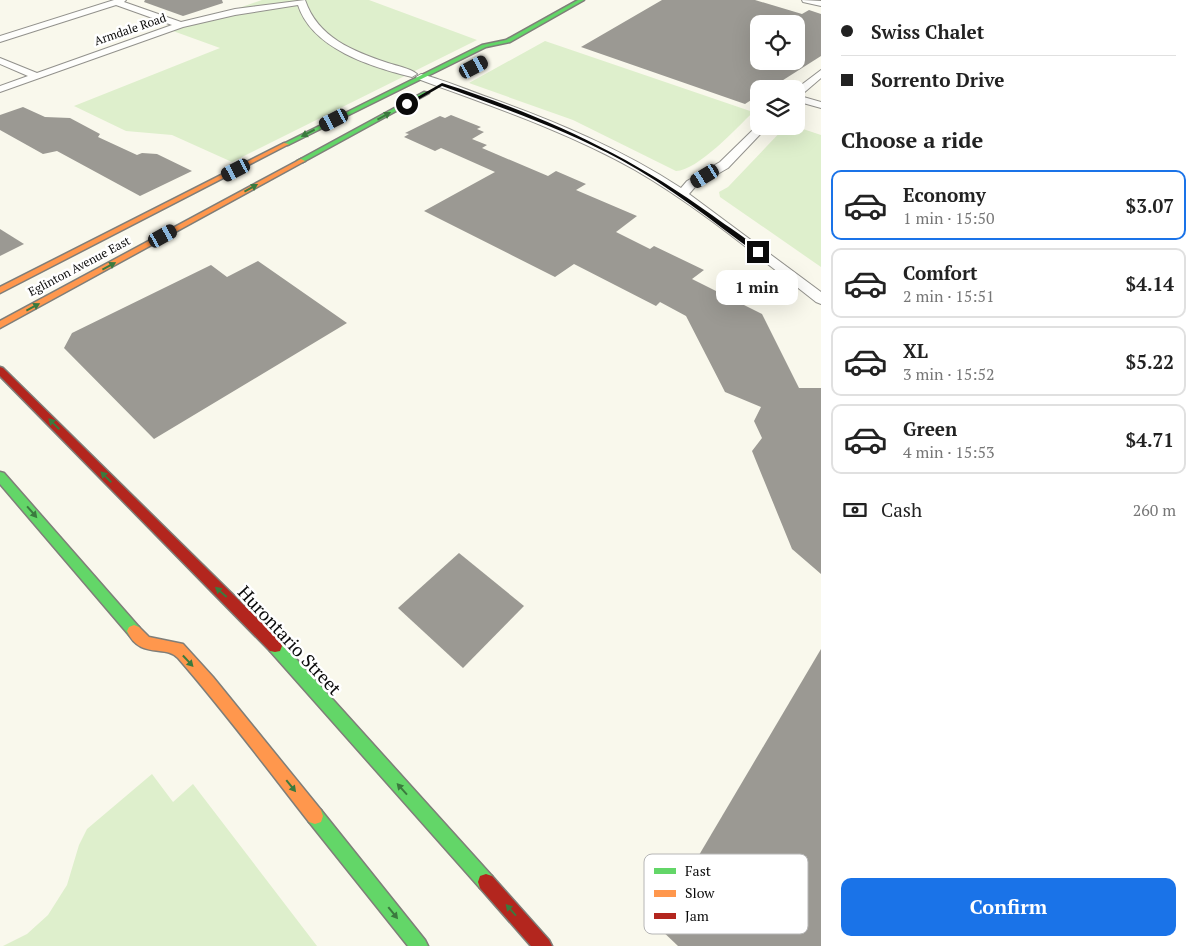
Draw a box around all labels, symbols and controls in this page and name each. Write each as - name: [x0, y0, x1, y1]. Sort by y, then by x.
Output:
- street label: Armdale Road: [92, 10, 168, 48]
- map controls: [750, 15, 805, 135]
- button: locate: [750, 15, 805, 70]
- text: Swiss Chalet: [871, 19, 984, 44]
- car: [457, 53, 490, 81]
- text: Sorrento Drive: [871, 67, 1004, 92]
- button: layers: [750, 80, 805, 135]
- route start: [396, 93, 418, 115]
- car: [317, 107, 350, 133]
- one-way arrow: [377, 112, 391, 120]
- text: Choose a ride: [841, 125, 983, 154]
- one-way arrow: [301, 129, 315, 137]
- car: [219, 157, 252, 183]
- car: [688, 162, 721, 190]
- text: Economy: [903, 182, 986, 207]
- icon: car: [843, 183, 888, 228]
- one-way arrow: [245, 184, 258, 193]
- text: $3.07: [1125, 193, 1174, 218]
- text: 1 min · 15:50: [903, 207, 995, 229]
- car: [146, 222, 179, 250]
- street label: Eglinton Avenue East: [25, 232, 133, 299]
- route end: [747, 241, 769, 263]
- text: Comfort: [903, 260, 978, 285]
- icon: car: [843, 261, 888, 306]
- one-way arrow: [101, 262, 116, 270]
- callout: 1 min: [717, 270, 799, 304]
- text: $4.14: [1125, 271, 1174, 296]
- text: 1 min: [735, 276, 779, 298]
- text: 2 min · 15:51: [903, 285, 995, 307]
- one-way arrow: [26, 303, 40, 311]
- text: XL: [903, 338, 928, 363]
- icon: car: [843, 339, 888, 384]
- text: $5.22: [1125, 349, 1174, 374]
- text: 3 min · 15:52: [903, 363, 995, 385]
- text: Green: [903, 416, 957, 441]
- icon: car: [843, 417, 888, 462]
- one-way arrow: [48, 418, 60, 430]
- text: $4.71: [1125, 427, 1174, 452]
- text: 4 min · 15:53: [903, 441, 995, 463]
- one-way arrow: [100, 472, 112, 484]
- icon: cash: [841, 496, 869, 524]
- text: Cash: [881, 497, 922, 522]
- text: 260 m: [1133, 499, 1176, 521]
- one-way arrow: [26, 506, 38, 518]
- street label: Hurontario Street: [233, 580, 347, 700]
- one-way arrow: [215, 587, 228, 598]
- one-way arrow: [183, 654, 194, 667]
- one-way arrow: [286, 779, 297, 792]
- one-way arrow: [397, 782, 408, 795]
- legend: [644, 854, 808, 934]
- text: Fast: [685, 861, 712, 880]
- button: Confirm: [841, 878, 1176, 936]
- text: Slow: [685, 883, 715, 902]
- one-way arrow: [505, 904, 517, 916]
- one-way arrow: [387, 906, 398, 919]
- text: Jam: [685, 906, 709, 925]

